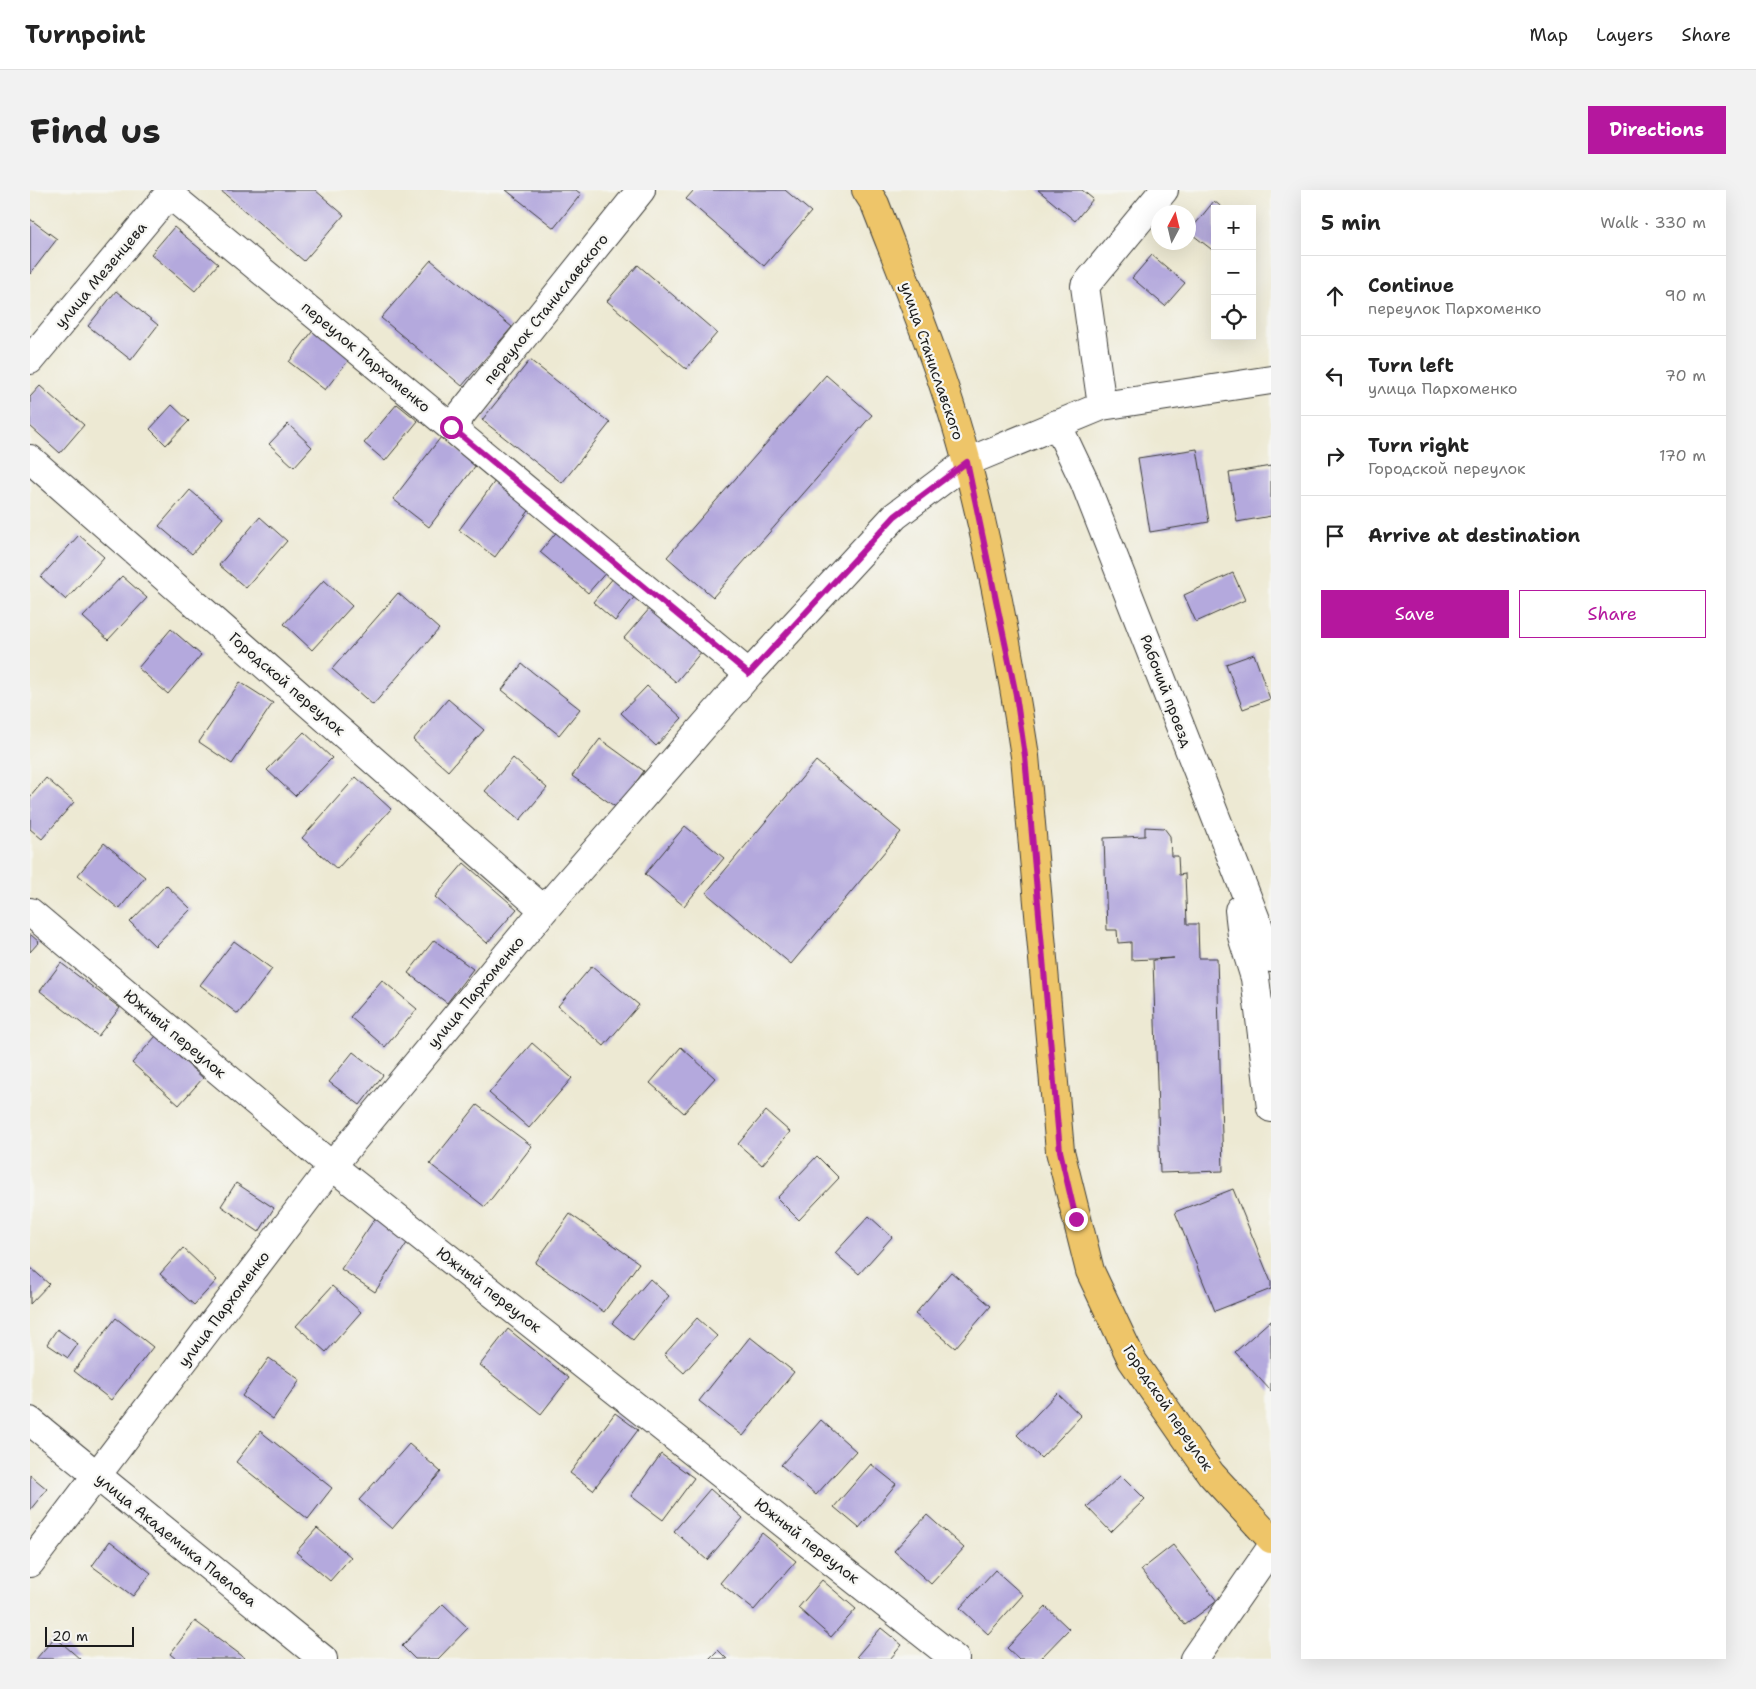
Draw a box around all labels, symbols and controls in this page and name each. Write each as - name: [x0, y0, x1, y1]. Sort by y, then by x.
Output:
- text: Turnpoint: [25, 19, 146, 51]
- text: Map: [1530, 23, 1568, 47]
- text: Layers: [1596, 23, 1653, 47]
- text: Share: [1681, 23, 1731, 47]
- button: Directions: [1588, 106, 1726, 154]
- text: Find us: [30, 107, 161, 154]
- north arrow: [1151, 205, 1196, 250]
- map controls: [1211, 205, 1256, 340]
- button: +: [1211, 205, 1256, 250]
- text: 5 min: [1321, 209, 1381, 237]
- text: Walk · 330 m: [1600, 212, 1706, 233]
- street label: улица Мезенцева: [51, 217, 152, 332]
- street label: переулок Станиславского: [479, 230, 613, 388]
- button: −: [1211, 250, 1256, 295]
- text: Continue: [1368, 273, 1454, 298]
- street label: улица Станиславского: [896, 279, 968, 443]
- icon: ahead: [1321, 282, 1349, 310]
- text: 90 m: [1665, 285, 1706, 306]
- button: locate: [1211, 295, 1256, 340]
- street label: переулок Пархоменко: [297, 297, 435, 417]
- text: переулок Пархоменко: [1368, 298, 1541, 319]
- text: Turn left: [1368, 353, 1454, 378]
- icon: left: [1321, 362, 1349, 390]
- text: 70 m: [1665, 365, 1706, 386]
- text: улица Пархоменко: [1368, 378, 1518, 399]
- route start: [440, 416, 463, 439]
- text: Turn right: [1368, 433, 1469, 458]
- icon: right: [1321, 442, 1349, 470]
- text: 170 m: [1659, 445, 1706, 466]
- text: Городской переулок: [1368, 458, 1526, 479]
- icon: arrive: [1321, 522, 1349, 550]
- text: Arrive at destination: [1368, 523, 1580, 548]
- button: Save: [1321, 590, 1509, 638]
- button: Share: [1519, 590, 1706, 638]
- street label: Городской переулок: [225, 628, 349, 740]
- street label: Рабочий проезд: [1135, 632, 1197, 751]
- street label: улица Пархоменко: [423, 932, 529, 1052]
- street label: Южный переулок: [120, 985, 230, 1083]
- route end: [1065, 1208, 1088, 1231]
- street label: Южный переулок: [433, 1243, 546, 1337]
- street label: улица Пархоменко: [174, 1247, 274, 1371]
- street label: Городской переулок: [1118, 1341, 1218, 1475]
- street label: улица Академика Павлова: [91, 1469, 261, 1612]
- street label: Южный переулок: [751, 1494, 864, 1588]
- scale bar: [45, 1624, 134, 1647]
- text: 20 m: [52, 1627, 88, 1645]

